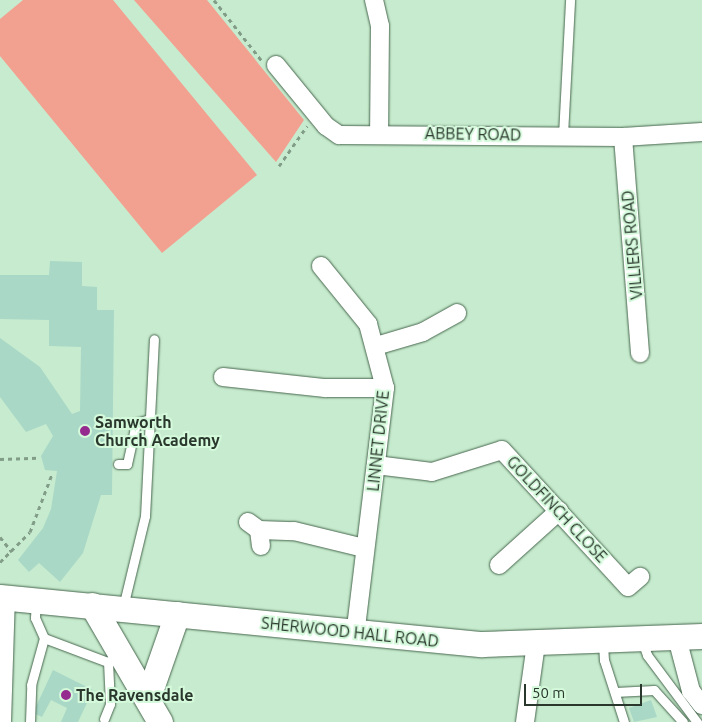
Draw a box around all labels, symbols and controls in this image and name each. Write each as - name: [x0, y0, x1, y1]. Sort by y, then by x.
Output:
- street label: ABBEY ROAD: [425, 124, 521, 144]
- street label: VILLIERS ROAD: [618, 190, 646, 300]
- street label: LINNET DRIVE: [363, 390, 393, 492]
- place label: Samworth Church Academy: [95, 412, 220, 450]
- marker: Samworth Church Academy: [79, 425, 91, 437]
- street label: GOLDFINCH CLOSE: [503, 452, 611, 566]
- street label: SHERWOOD HALL ROAD: [260, 613, 440, 651]
- scale bar: [527, 674, 644, 706]
- text: 50 m: [532, 684, 565, 701]
- place label: The Ravensdale: [76, 685, 194, 705]
- marker: The Ravensdale: [60, 689, 72, 701]

